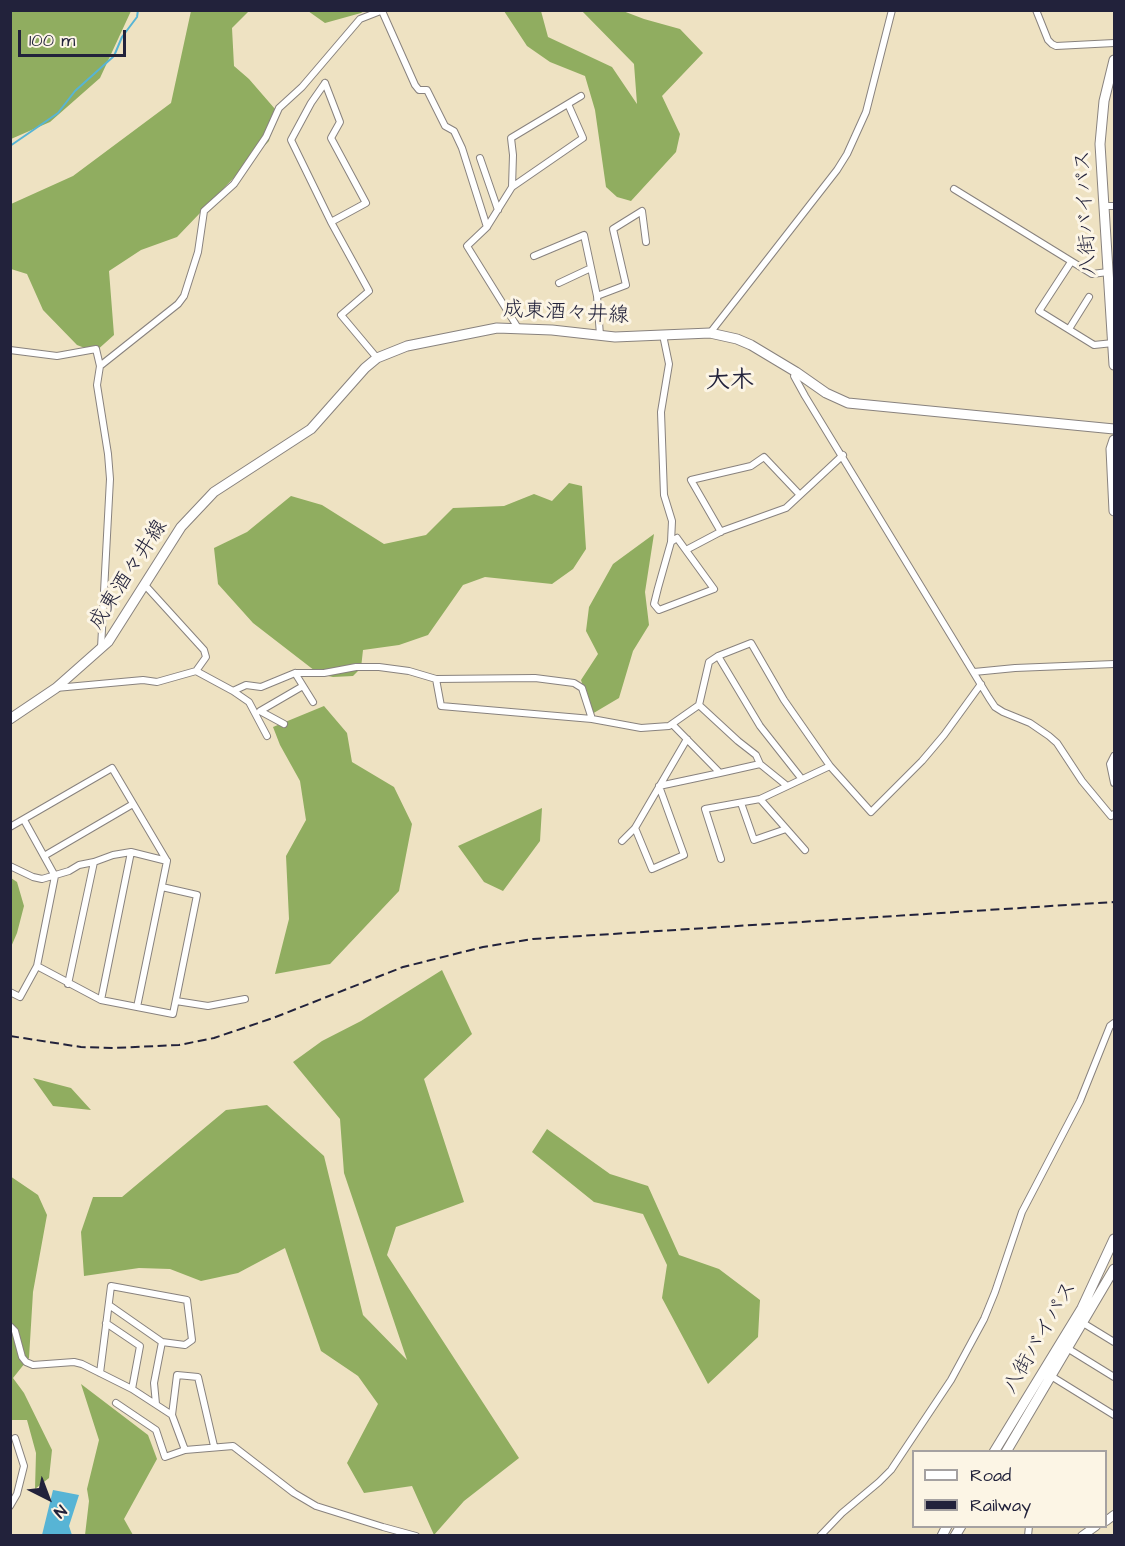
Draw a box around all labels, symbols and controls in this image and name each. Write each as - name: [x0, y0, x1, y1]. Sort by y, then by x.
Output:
- scale bar: [21, 18, 129, 56]
- text: 100 m: [29, 28, 75, 53]
- street label: 八街バイパス: [1071, 149, 1103, 277]
- street label: 成東酒々井線: [502, 298, 630, 330]
- district label: 大木: [706, 368, 754, 396]
- street label: 成東酒々井線: [84, 515, 174, 635]
- street label: 八街バイパス: [999, 1277, 1083, 1399]
- legend: [912, 1450, 1107, 1528]
- text: Road: [970, 1463, 1011, 1488]
- north arrow: [18, 1468, 78, 1528]
- text: Railway: [970, 1493, 1031, 1518]
- text: N: [49, 1500, 71, 1523]

